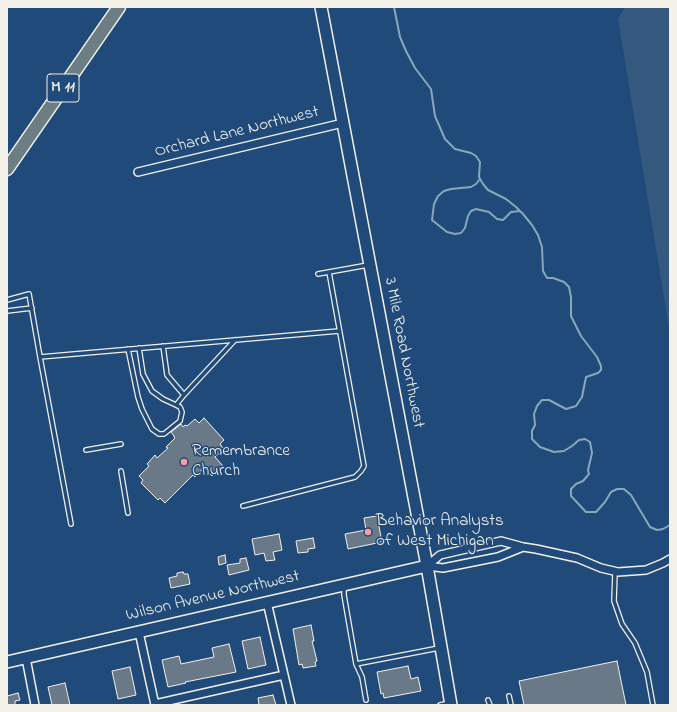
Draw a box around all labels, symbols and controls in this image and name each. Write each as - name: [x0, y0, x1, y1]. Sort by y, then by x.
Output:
- road number: M 11: [47, 74, 79, 102]
- street label: Orchard Lane Northwest: [153, 103, 321, 163]
- street label: 3 Mile Road Northwest: [378, 276, 428, 430]
- place label: Remembrance Church: [192, 442, 290, 482]
- marker: Remembrance Church: [179, 457, 189, 467]
- place label: Behavior Analysts of West Michigan: [376, 512, 504, 552]
- marker: Behavior Analysts of West Michigan: [363, 527, 373, 537]
- street label: Wilson Avenue Northwest: [124, 567, 302, 627]

